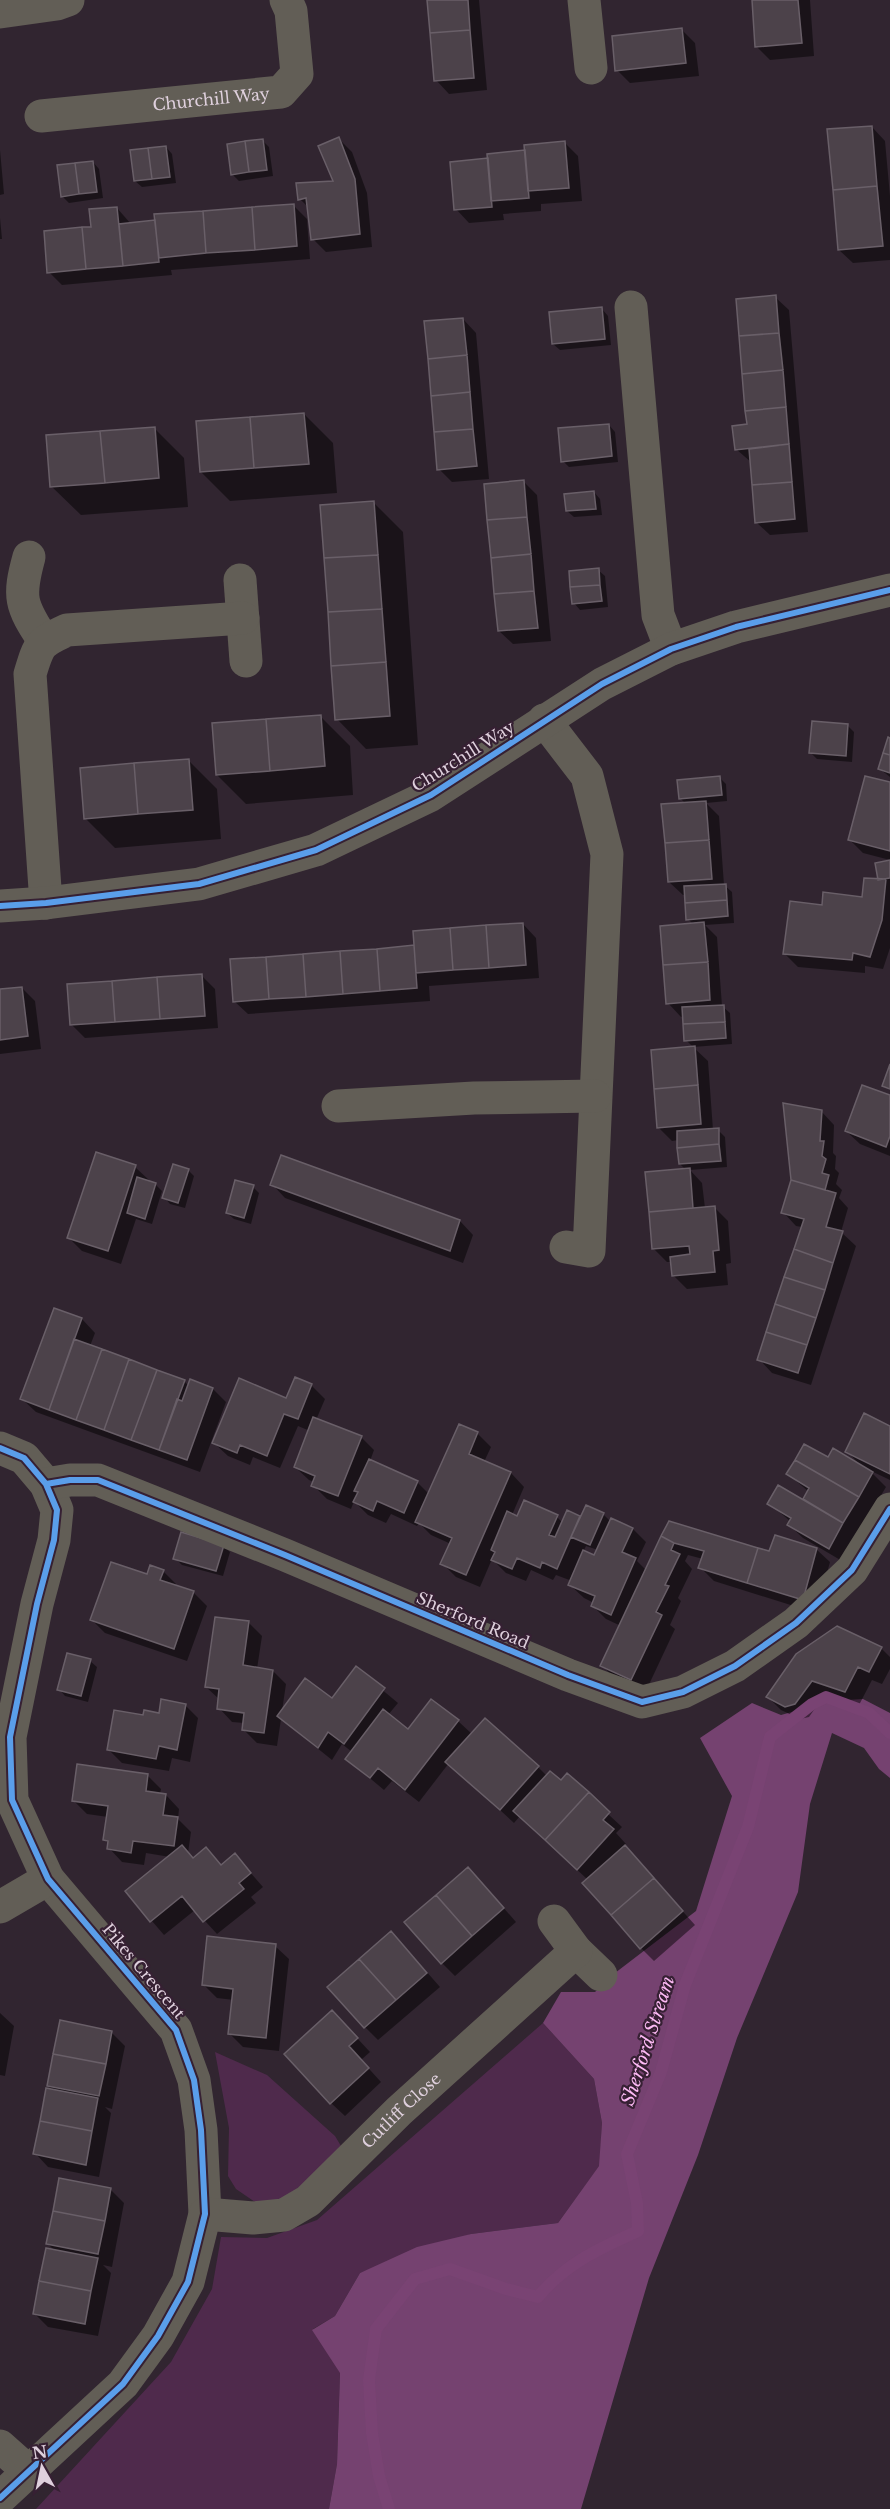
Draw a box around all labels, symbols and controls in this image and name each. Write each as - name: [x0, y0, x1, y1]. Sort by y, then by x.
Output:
- street label: Churchill Way: [152, 83, 271, 115]
- street label: Churchill Way: [408, 716, 519, 796]
- street label: Sherford Road: [414, 1587, 533, 1653]
- street label: Pikes Crescent: [98, 1919, 190, 2023]
- water label: Sherford Stream: [617, 1973, 679, 2109]
- street label: Cutliff Close: [357, 2068, 445, 2152]
- north arrow: [12, 2437, 72, 2497]
- text: N: [31, 2441, 49, 2463]

